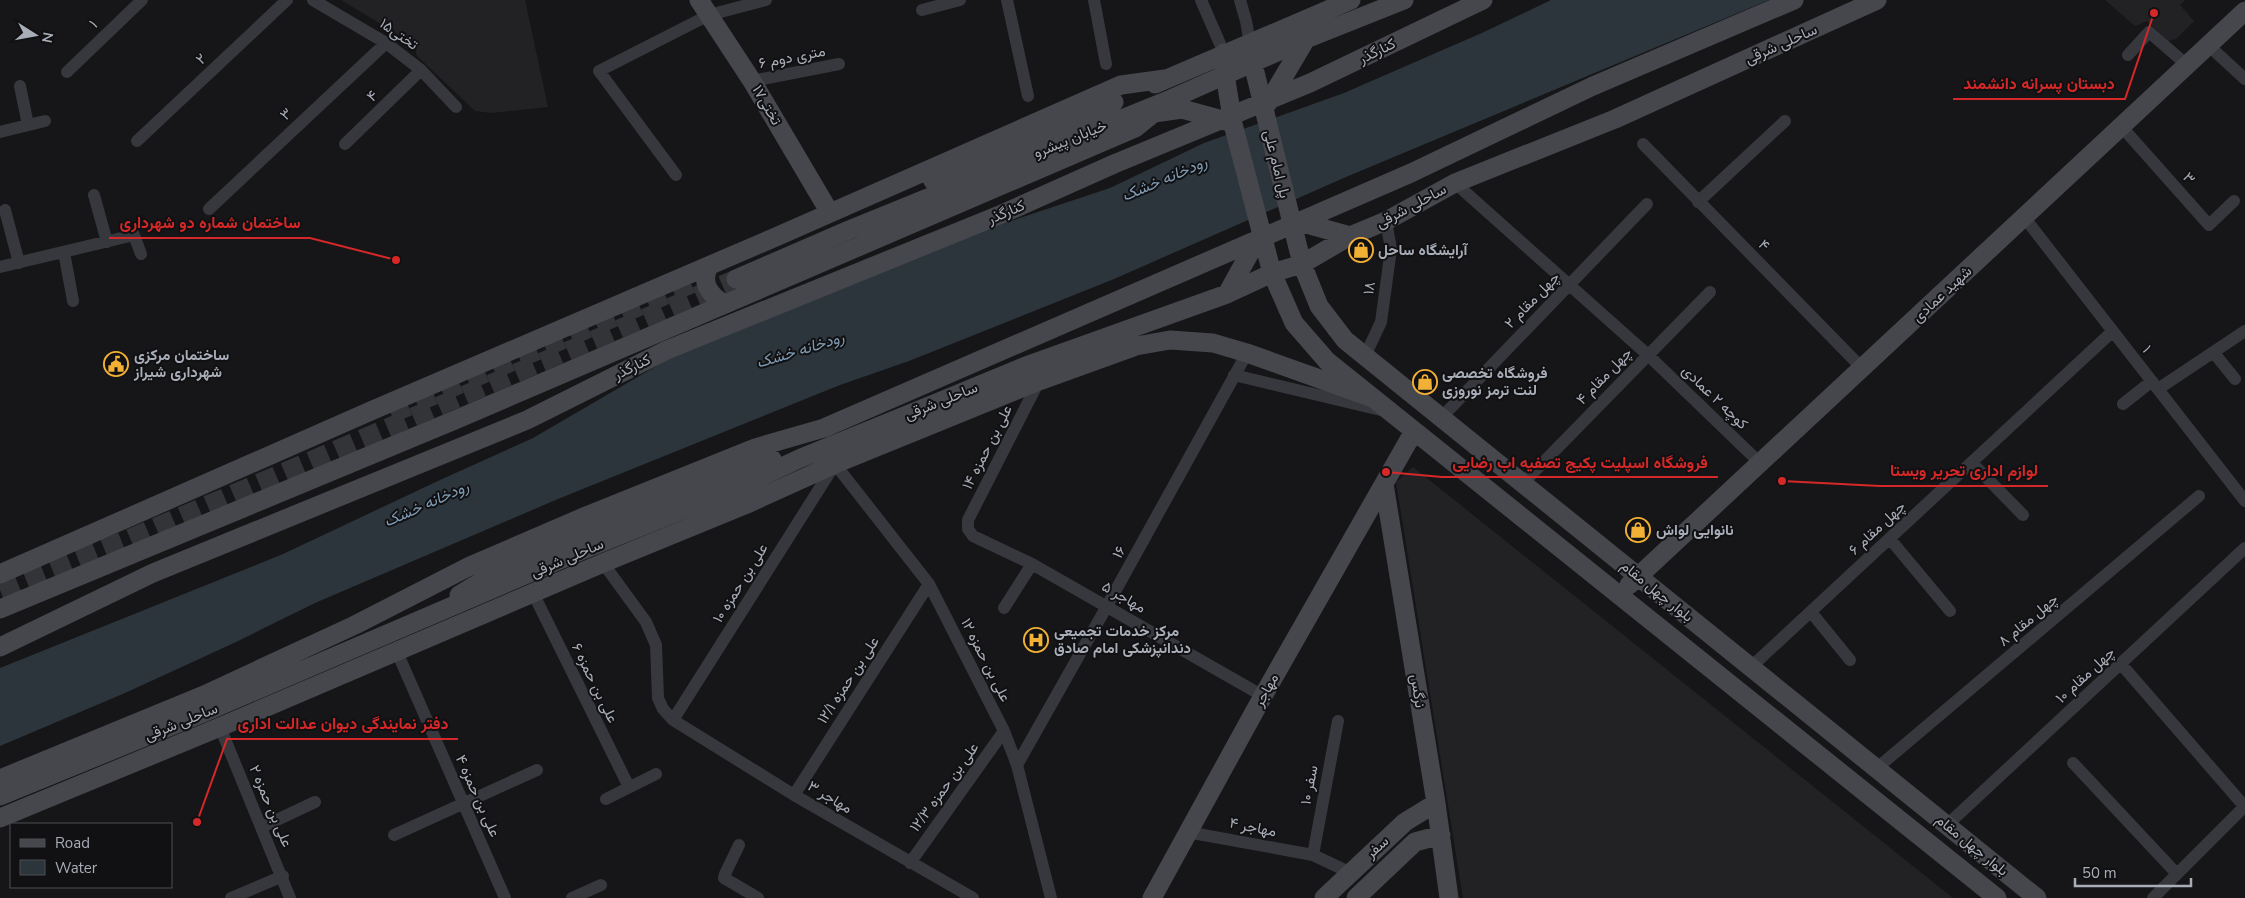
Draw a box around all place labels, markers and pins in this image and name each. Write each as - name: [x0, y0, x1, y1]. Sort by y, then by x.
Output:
- callout: دبستان پسرانه دانشمند: [1953, 68, 2125, 99]
- callout: ساختمان شماره دو شهرداری: [109, 207, 310, 238]
- shop icon: آرایشگاه ساحل: [1348, 237, 1374, 263]
- place label: آرایشگاه ساحل: [1378, 240, 1468, 260]
- place label: ساختمان مرکزی شهرداری شیراز: [133, 345, 229, 382]
- public building icon: ساختمان مرکزی شهرداری شیراز: [103, 351, 129, 377]
- place label: فروشگاه تخصصی لنت ترمز نوروزی: [1442, 363, 1547, 400]
- shop icon: فروشگاه تخصصی لنت ترمز نوروزی: [1412, 369, 1438, 395]
- callout: فروشگاه اسپلیت پکیج تصفیه اب رضایی: [1442, 446, 1718, 477]
- callout: لوازم اداری تحریر ویستا: [1880, 455, 2048, 486]
- shop icon: نانوایی لواش: [1625, 517, 1651, 543]
- place label: نانوایی لواش: [1656, 520, 1734, 540]
- place label: مرکز خدمات تجمیعی دندانپزشکی امام صادق: [1054, 621, 1191, 658]
- hospital icon: مرکز خدمات تجمیعی دندانپزشکی امام صادق: [1023, 627, 1049, 653]
- callout: دفتر نمایندگی دیوان عدالت اداری: [227, 708, 458, 739]

